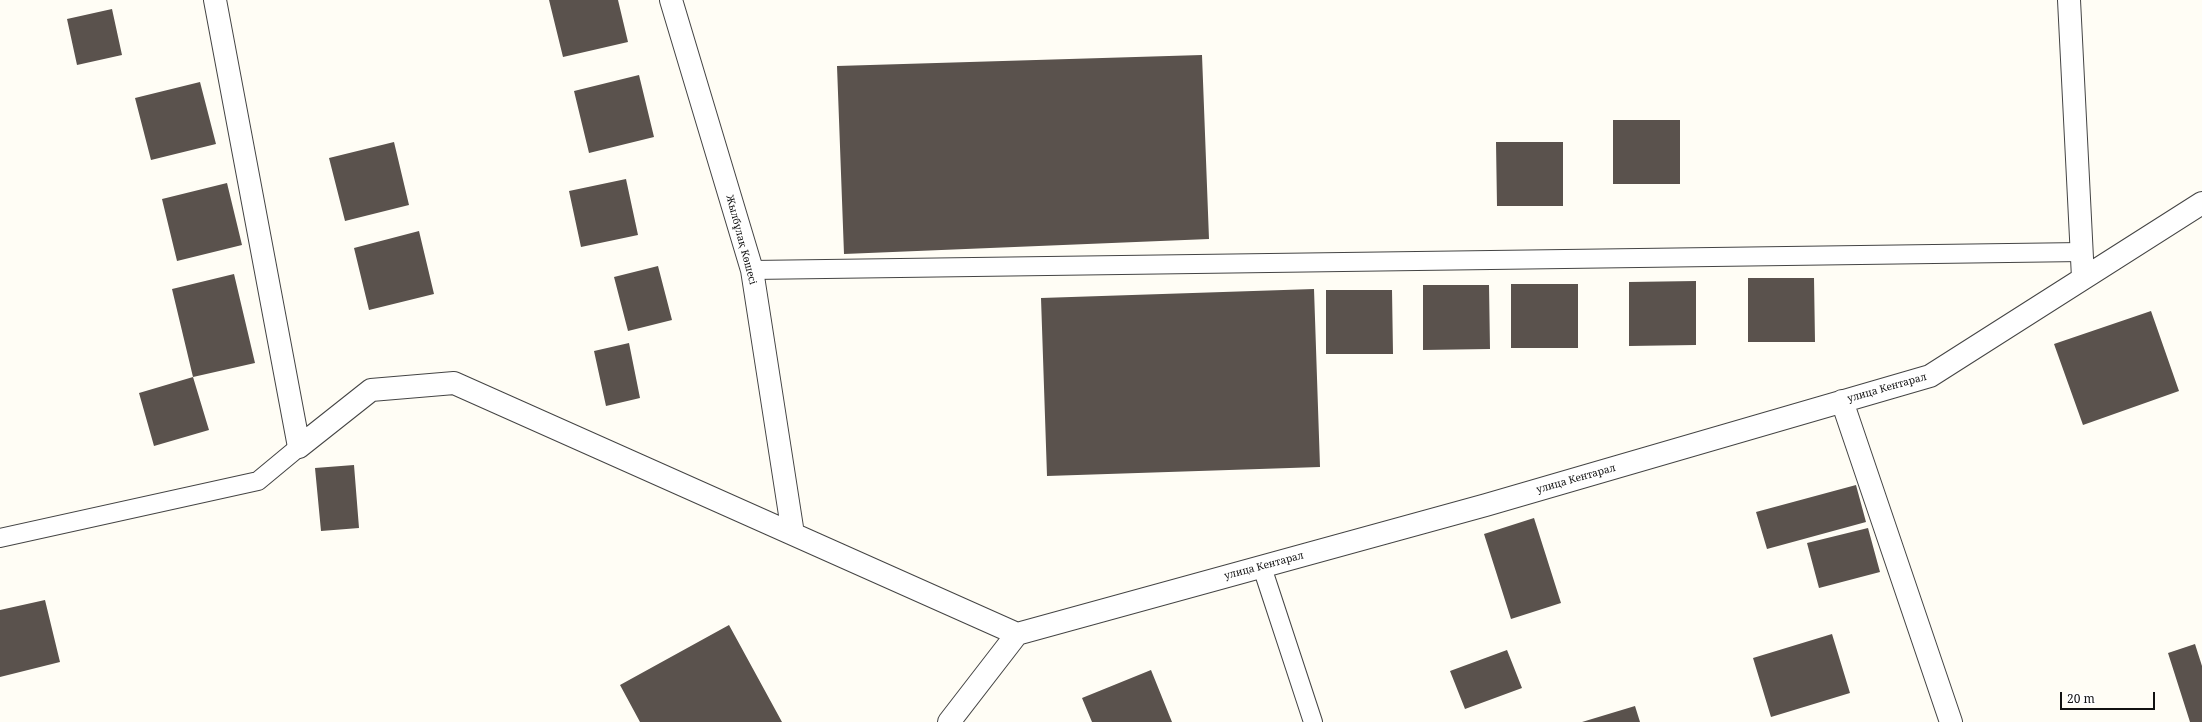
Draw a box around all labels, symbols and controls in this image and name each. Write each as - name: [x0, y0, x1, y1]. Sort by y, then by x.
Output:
- street label: Жылбұлақ Көшесі: [723, 194, 759, 286]
- street label: улица Кентарал: [1846, 371, 1928, 405]
- street label: улица Кентарал: [1535, 462, 1617, 496]
- street label: улица Кентарал: [1223, 550, 1305, 582]
- scale bar: [2062, 684, 2157, 710]
- text: 20 m: [2067, 690, 2095, 707]

